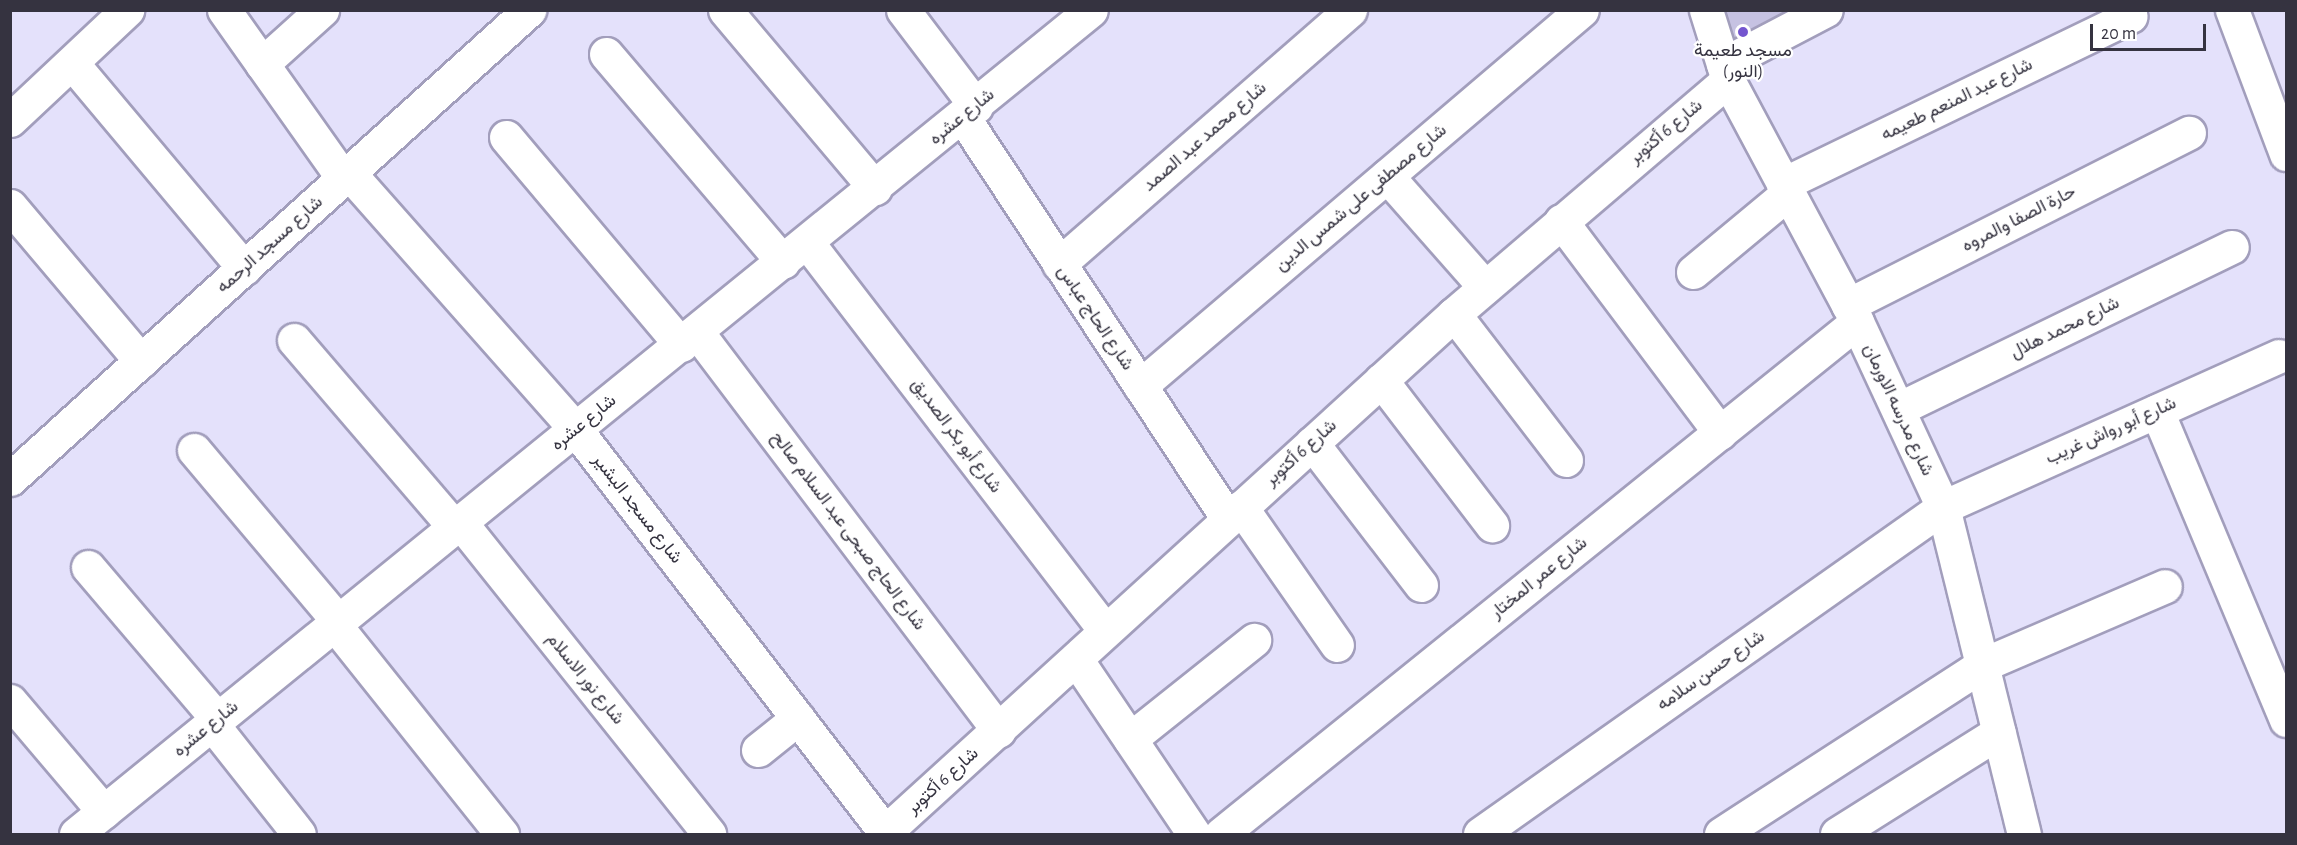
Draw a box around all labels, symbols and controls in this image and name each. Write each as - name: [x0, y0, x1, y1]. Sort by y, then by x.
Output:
- scale bar: [2093, 12, 2208, 50]
- marker: مسجد طعيمة (النور): [1736, 25, 1750, 39]
- text: 20 m: [2101, 25, 2136, 43]
- place label: مسجد طعيمة (النور): [1694, 41, 1792, 84]
- street label: شارع عبد المنعم طعيمه: [1878, 54, 2036, 146]
- street label: شارع محمد عبد الصمد: [1139, 77, 1271, 197]
- street label: شارع عشره: [925, 84, 999, 150]
- street label: شارع 6 أكتوبر: [1625, 95, 1707, 169]
- street label: شارع مصطفى على شمس الدين: [1271, 120, 1451, 276]
- street label: حارة الصفا والمروه: [1958, 181, 2080, 257]
- street label: شارع مسجد الرحمه: [212, 192, 328, 298]
- street label: شارع الحاج عباس: [1052, 261, 1138, 375]
- street label: شارع محمد هلال: [2007, 292, 2123, 364]
- street label: شارع مدرسه الاورمان: [1858, 341, 1938, 479]
- street label: شارع أبو بكر الصديق: [906, 374, 1006, 498]
- street label: شارع عشره: [547, 390, 621, 456]
- street label: شارع أبو رواش غريب: [2042, 393, 2180, 469]
- street label: شارع 6 أكتوبر: [1261, 415, 1341, 491]
- street label: شارع الحاج صبحى عبد السلام صالح: [766, 427, 930, 635]
- street label: شارع مسجد البشير: [587, 450, 687, 568]
- street label: شارع عمر المختار: [1486, 532, 1592, 624]
- street label: شارع حسن سلامه: [1653, 626, 1769, 716]
- street label: شارع نور الاسلام: [541, 629, 629, 729]
- street label: شارع عشره: [169, 696, 243, 762]
- street label: شارع 6 أكتوبر: [903, 743, 983, 819]

